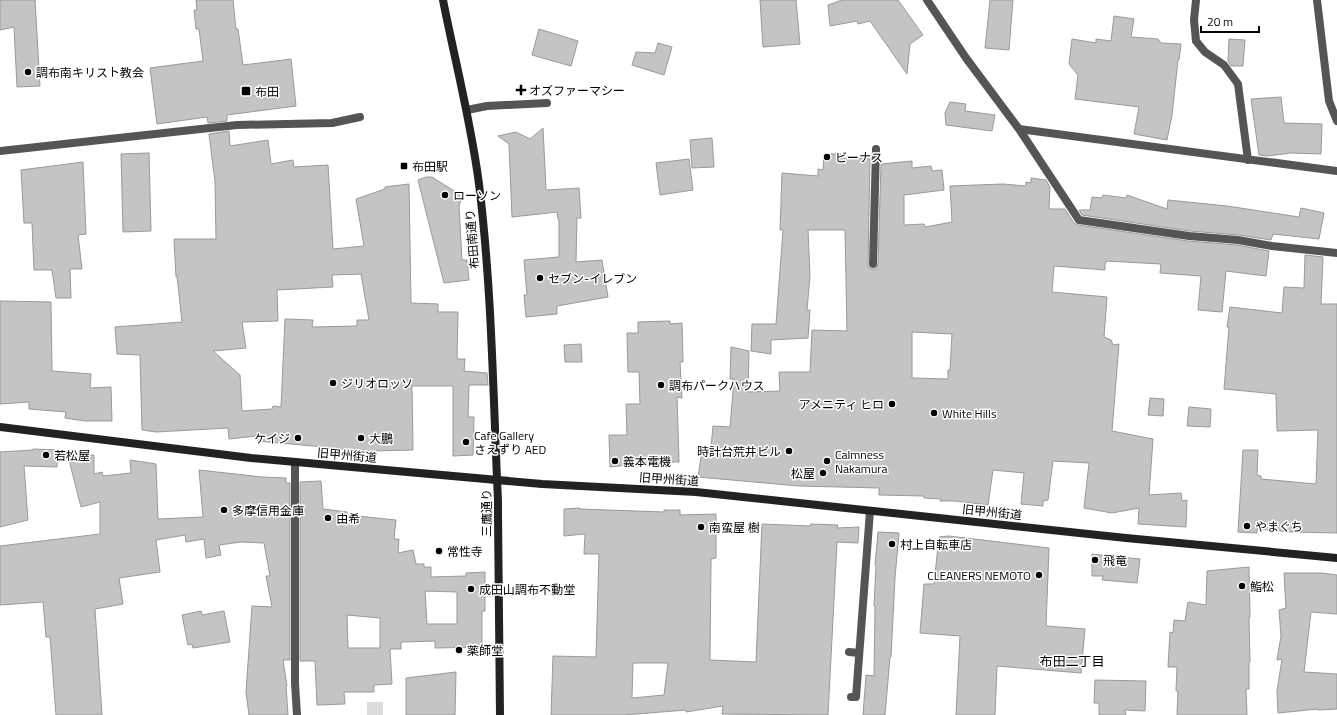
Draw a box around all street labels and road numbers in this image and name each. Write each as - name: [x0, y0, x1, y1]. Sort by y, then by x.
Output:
- street label: 布田南通り: [460, 208, 484, 270]
- street label: 旧甲州街道: [316, 443, 378, 467]
- street label: 旧甲州街道: [638, 467, 700, 491]
- street label: 三鷹通り: [477, 489, 496, 537]
- street label: 旧甲州街道: [961, 499, 1023, 525]

